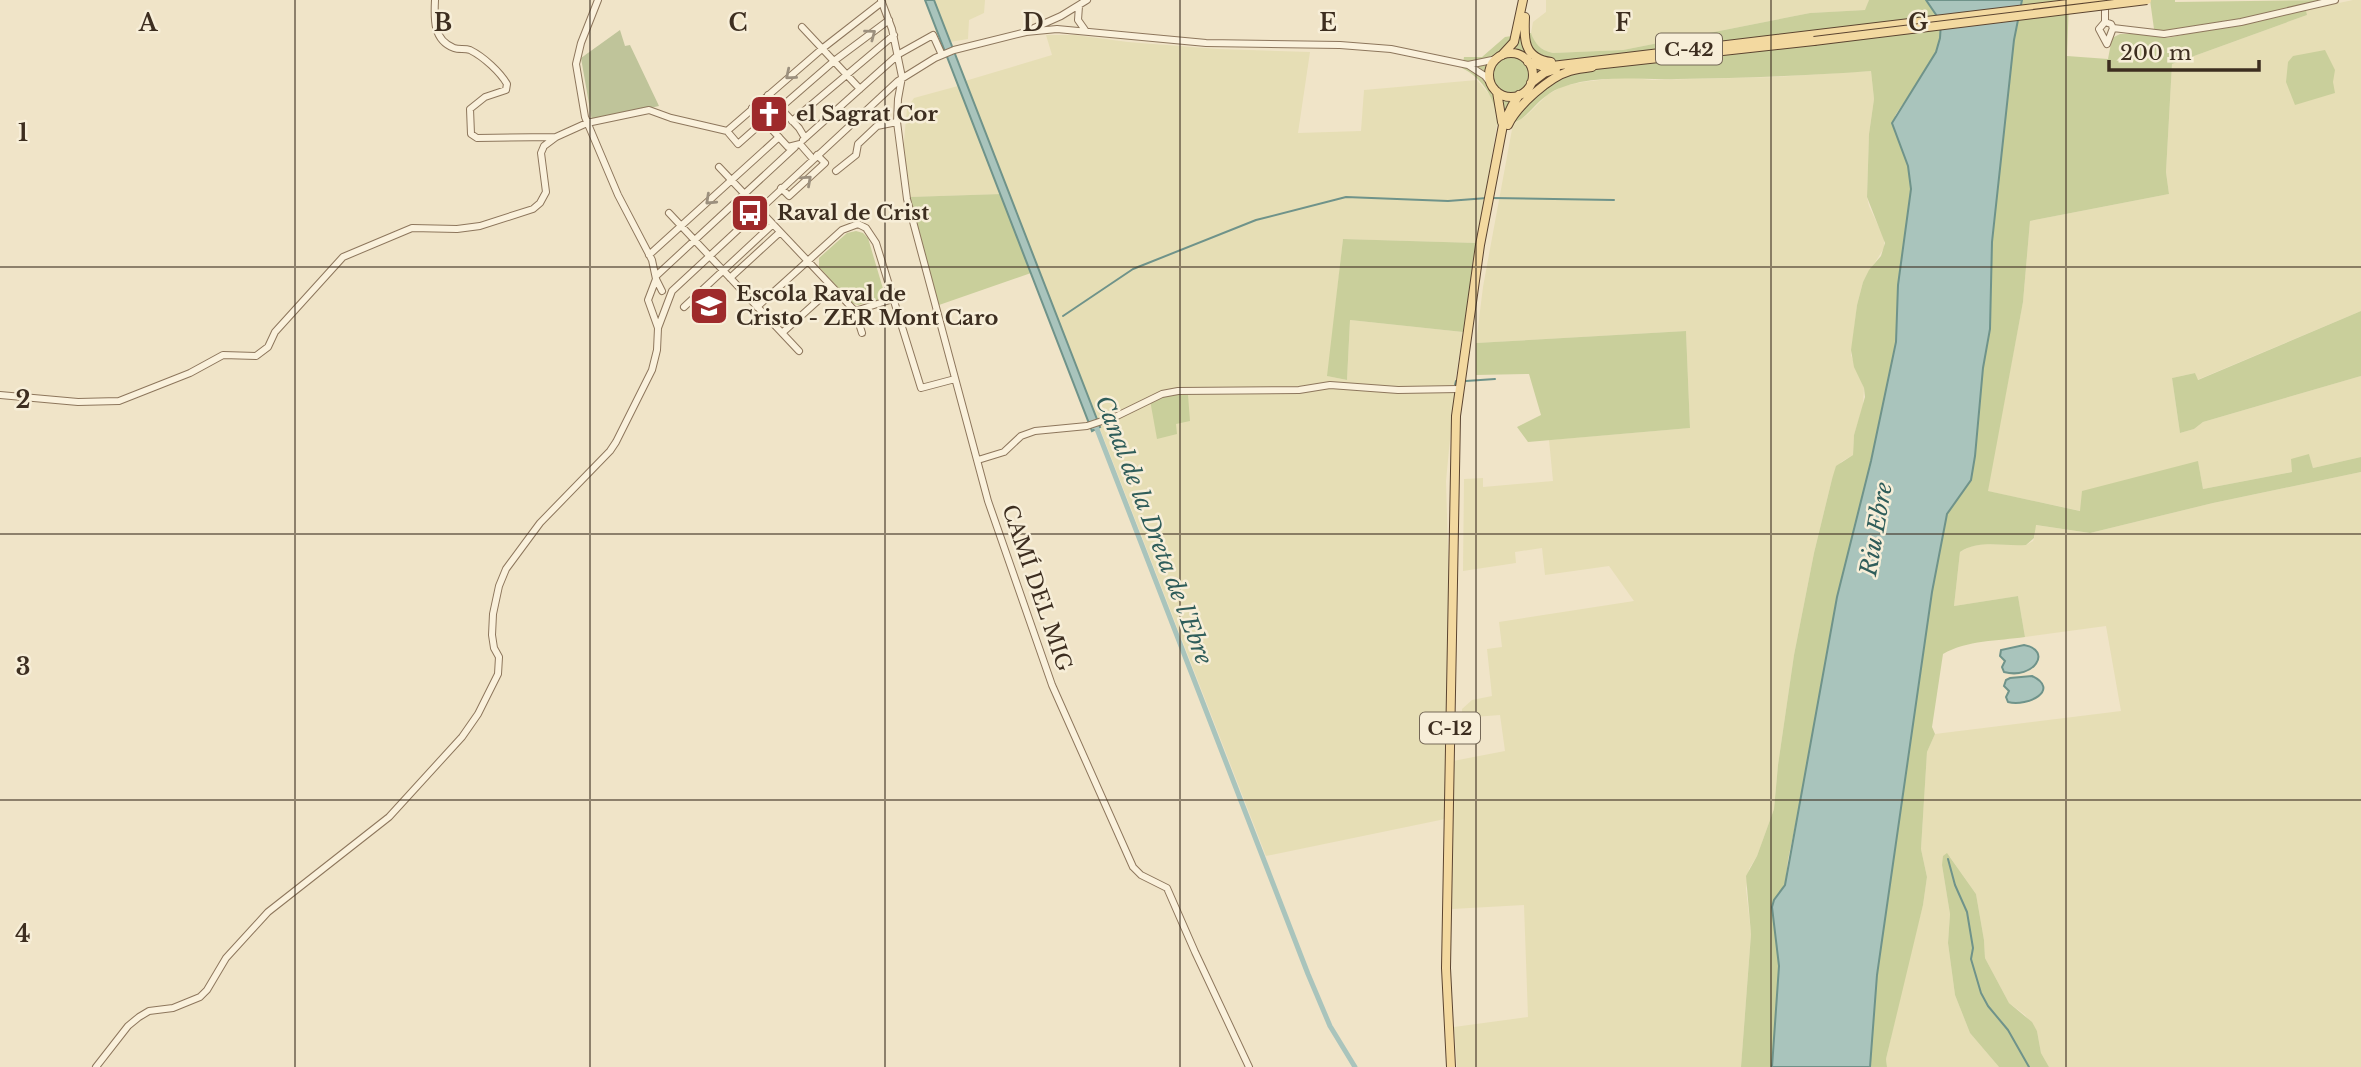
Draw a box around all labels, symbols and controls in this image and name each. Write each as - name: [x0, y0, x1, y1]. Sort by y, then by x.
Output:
- text: A: [138, 9, 159, 37]
- text: B: [434, 9, 452, 37]
- text: C: [729, 9, 747, 37]
- text: D: [1022, 9, 1044, 37]
- text: E: [1319, 9, 1337, 37]
- text: F: [1615, 9, 1631, 37]
- text: G: [1908, 9, 1928, 37]
- scale bar: [2109, 28, 2260, 72]
- one-way arrow: [863, 29, 875, 42]
- road number: C-42: [1656, 34, 1722, 64]
- text: 200 m: [2120, 40, 2192, 66]
- one-way arrow: [786, 67, 799, 79]
- church icon: el Sagrat Cor: [748, 93, 790, 135]
- place label: el Sagrat Cor: [796, 101, 938, 127]
- text: 1: [18, 119, 28, 147]
- one-way arrow: [799, 175, 812, 188]
- one-way arrow: [705, 191, 718, 204]
- bus stop icon: Raval de Crist: [729, 192, 771, 234]
- place label: Raval de Crist: [777, 200, 929, 226]
- place label: Escola Raval de Cristo - ZER Mont Caro: [736, 281, 998, 331]
- school or university icon: Escola Raval de Cristo - ZER Mont Caro: [688, 285, 730, 327]
- text: 2: [16, 386, 30, 414]
- water label: Canal de la Dreta de l'Ebre: [1090, 392, 1218, 669]
- water label: Riu Ebre: [1854, 480, 1898, 579]
- street label: CAMÍ DEL MIG: [996, 501, 1078, 675]
- text: 3: [16, 653, 30, 681]
- road number: C-12: [1420, 712, 1480, 744]
- text: 4: [15, 920, 31, 948]

